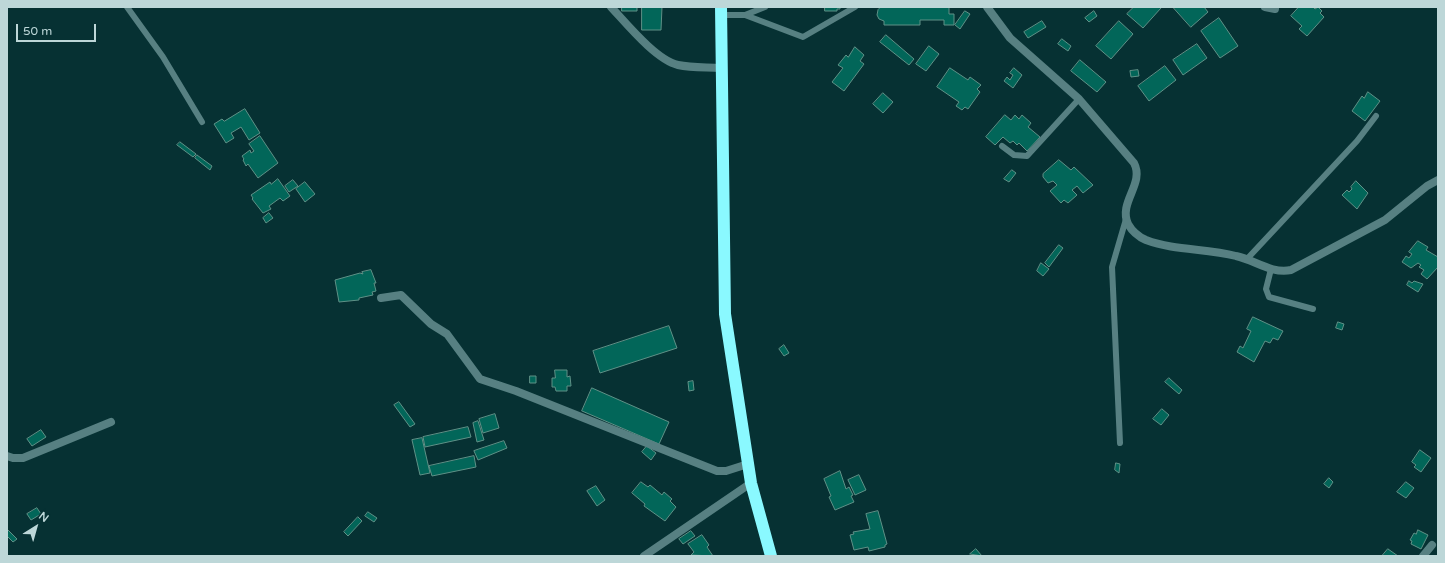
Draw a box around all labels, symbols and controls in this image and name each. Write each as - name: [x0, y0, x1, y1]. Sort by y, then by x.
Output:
- scale bar: [18, 16, 98, 42]
- text: 50 m: [23, 24, 52, 38]
- north arrow: [16, 507, 56, 547]
- text: N: [36, 509, 51, 525]

